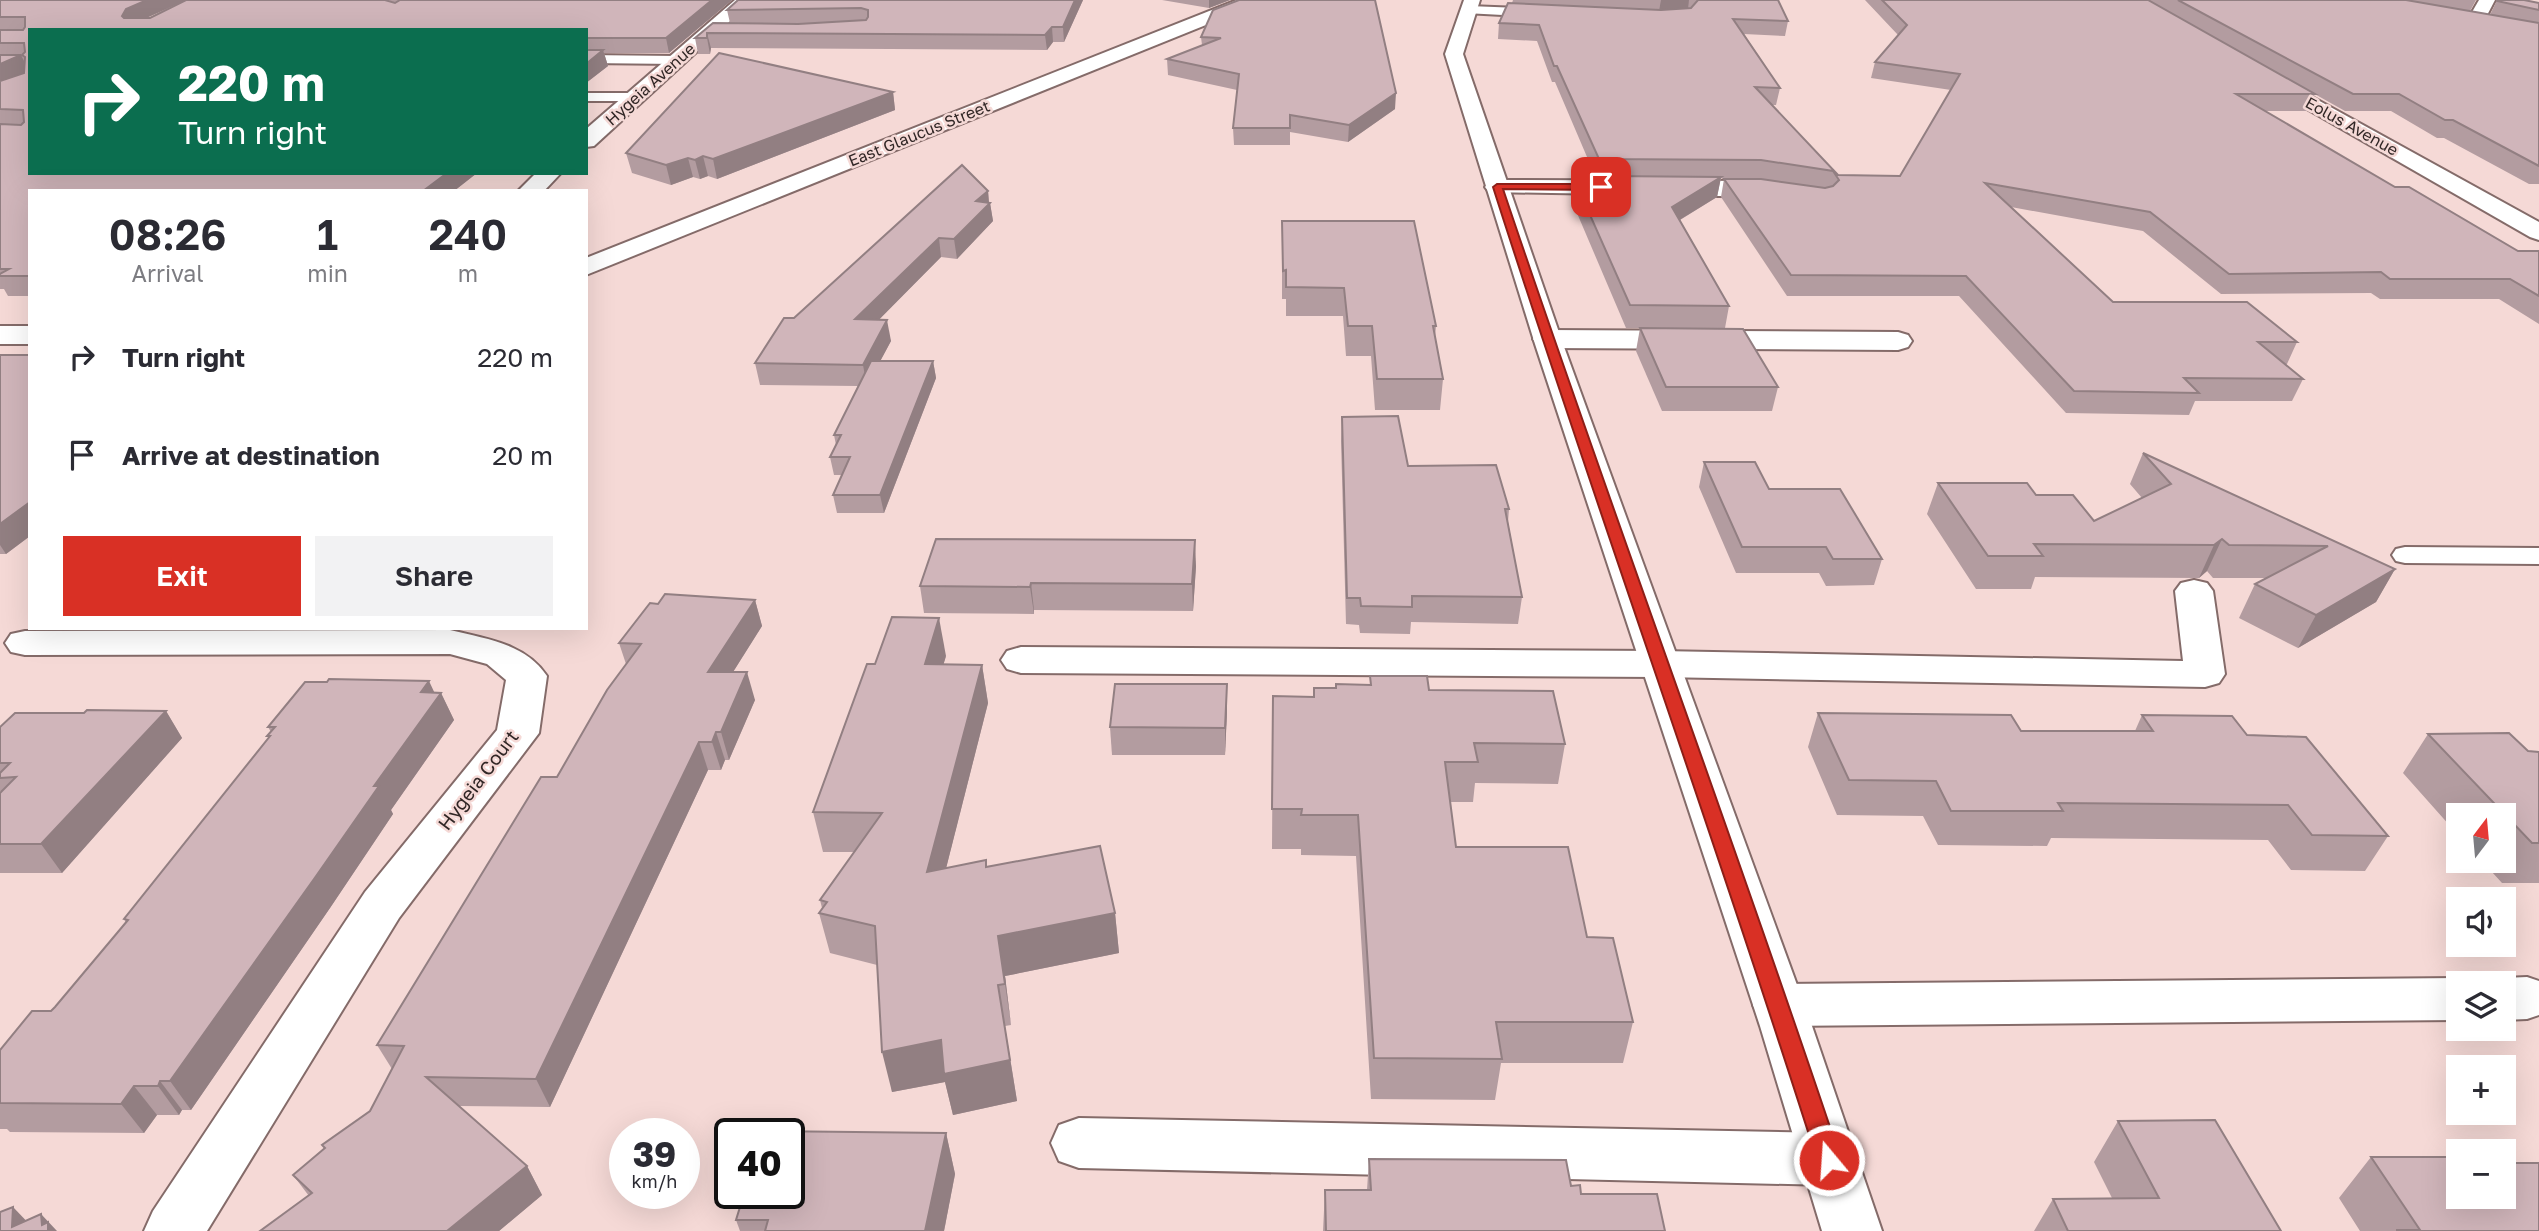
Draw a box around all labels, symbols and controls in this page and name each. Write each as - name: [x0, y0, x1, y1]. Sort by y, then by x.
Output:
- street label: Hygeia Avenue: [601, 39, 699, 129]
- text: 220 m: [178, 53, 325, 112]
- icon: right: [63, 56, 154, 147]
- street label: Eolus Avenue: [2302, 92, 2402, 160]
- street label: East Glaucus Street: [845, 95, 993, 171]
- text: Turn right: [178, 113, 327, 151]
- pin: [1571, 157, 1631, 217]
- icon: arrive: [1582, 168, 1620, 206]
- text: 08:26: [109, 209, 226, 259]
- text: 1: [317, 209, 338, 259]
- text: 240: [429, 209, 507, 259]
- text: Arrival: [132, 259, 204, 287]
- text: min: [307, 259, 348, 287]
- text: m: [458, 259, 478, 287]
- icon: right: [63, 338, 101, 376]
- text: Turn right: [122, 342, 245, 373]
- text: 220 m: [477, 342, 553, 373]
- icon: arrive: [63, 436, 101, 474]
- text: Arrive at destination: [122, 440, 380, 471]
- text: 20 m: [492, 440, 553, 471]
- button: Exit: [63, 536, 301, 616]
- button: Share: [315, 536, 553, 616]
- street label: Hygeia Court: [433, 725, 523, 834]
- north arrow: [2446, 803, 2516, 873]
- map controls: [2446, 803, 2516, 1209]
- button: sound: [2446, 887, 2516, 957]
- button: layers: [2446, 971, 2516, 1041]
- button: +: [2446, 1055, 2516, 1125]
- speed limit sign: 40: [714, 1118, 805, 1209]
- position arrow: [1792, 1123, 1866, 1197]
- text: 39: [633, 1133, 676, 1175]
- button: −: [2446, 1139, 2516, 1209]
- text: km/h: [632, 1170, 677, 1192]

